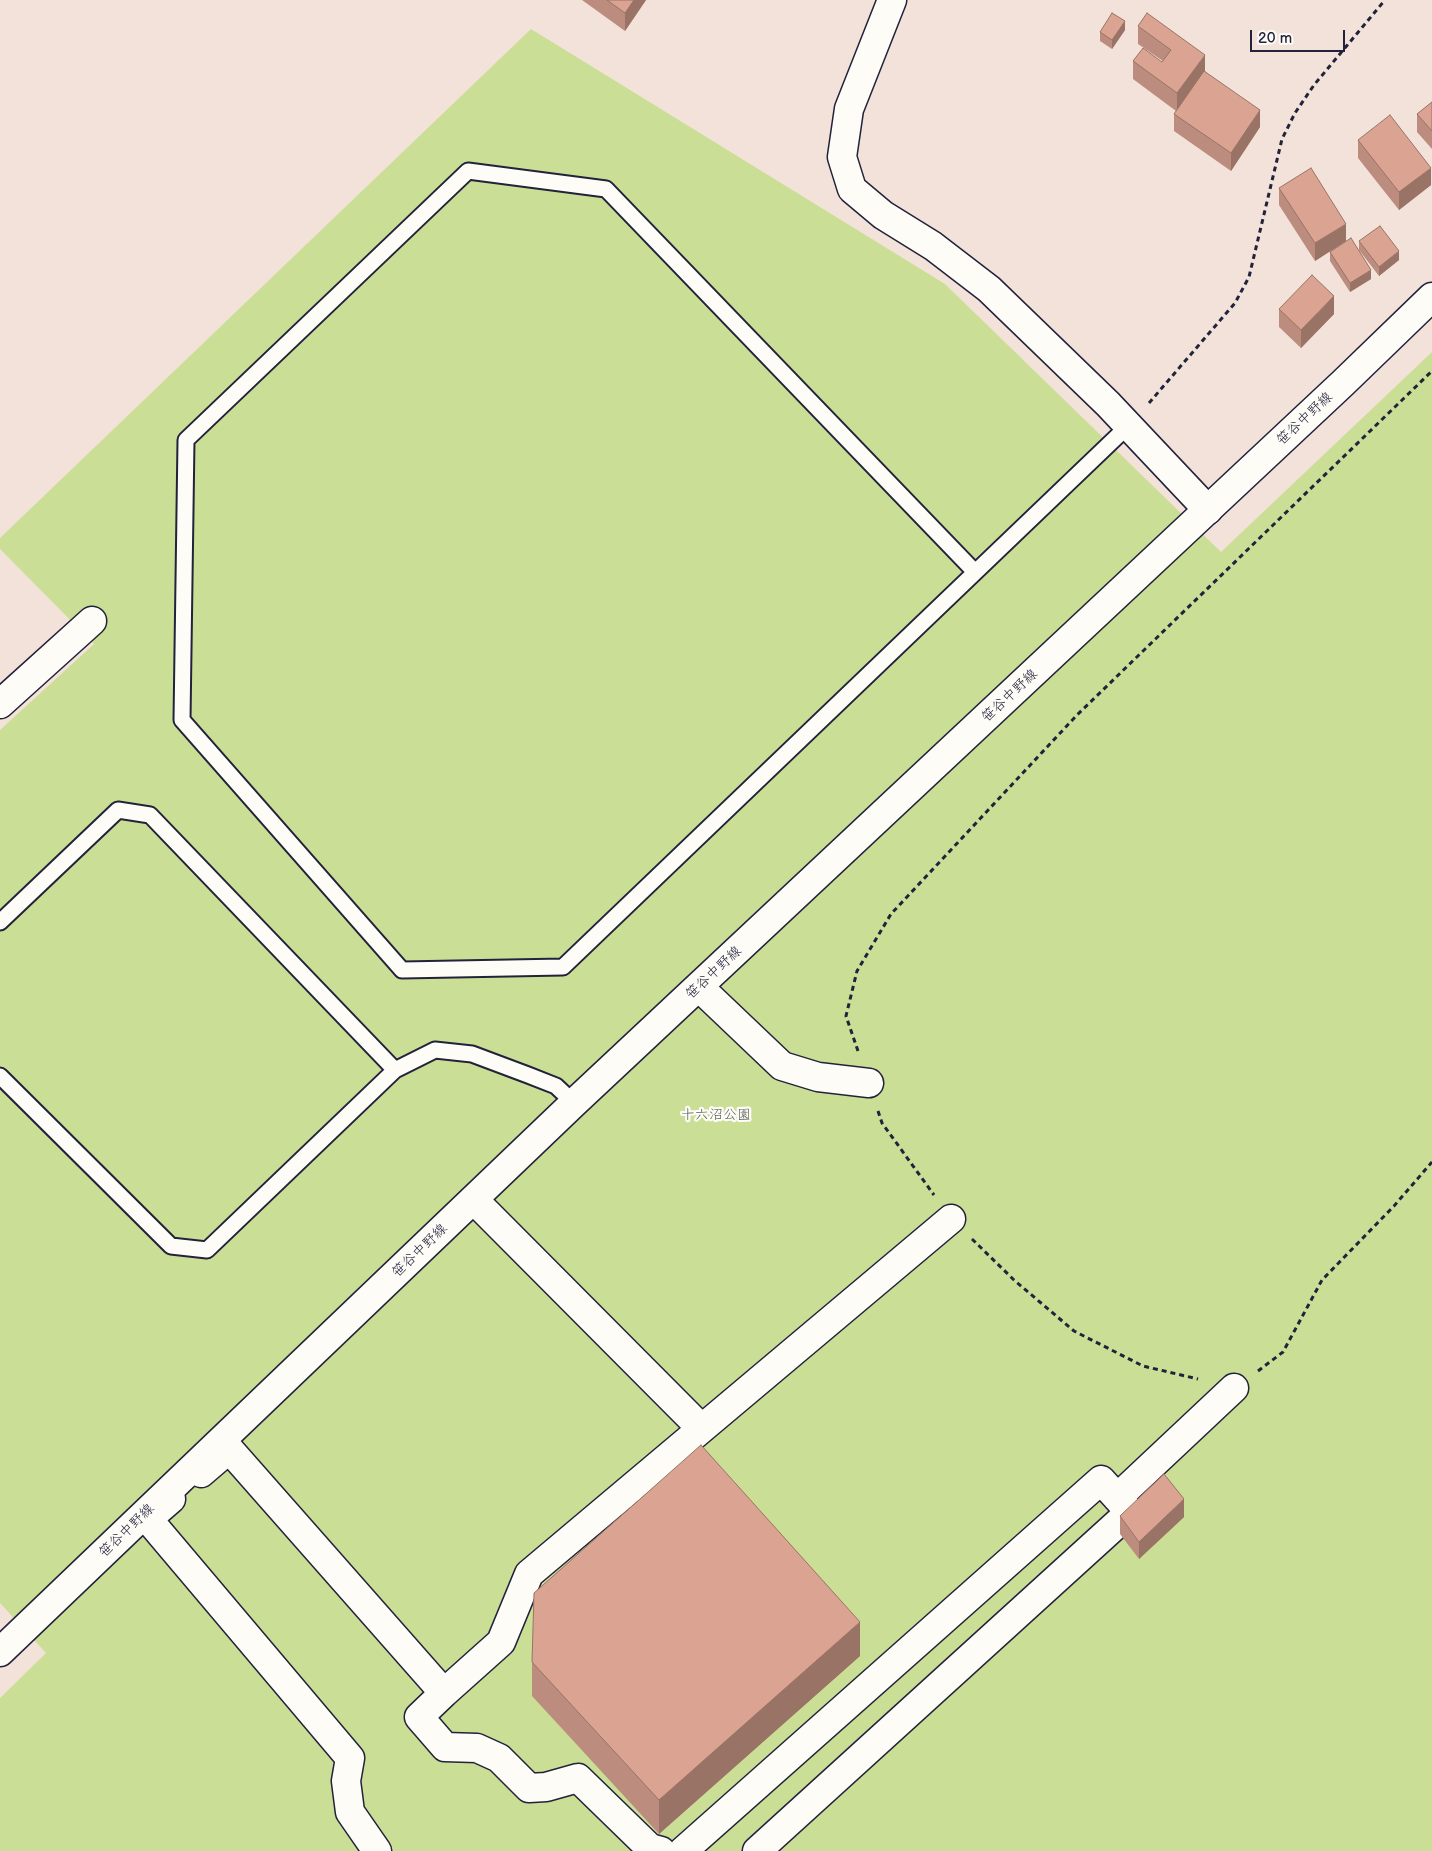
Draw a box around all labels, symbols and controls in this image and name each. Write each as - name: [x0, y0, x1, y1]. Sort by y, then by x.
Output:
- scale bar: [1252, 20, 1347, 52]
- text: 20 m: [1258, 29, 1292, 48]
- street label: 笹谷中野線: [1274, 389, 1336, 449]
- street label: 笹谷中野線: [979, 666, 1041, 726]
- street label: 笹谷中野線: [683, 943, 745, 1003]
- park label: 十六沼公園: [681, 1107, 751, 1123]
- street label: 笹谷中野線: [389, 1221, 451, 1281]
- street label: 笹谷中野線: [96, 1501, 158, 1561]

